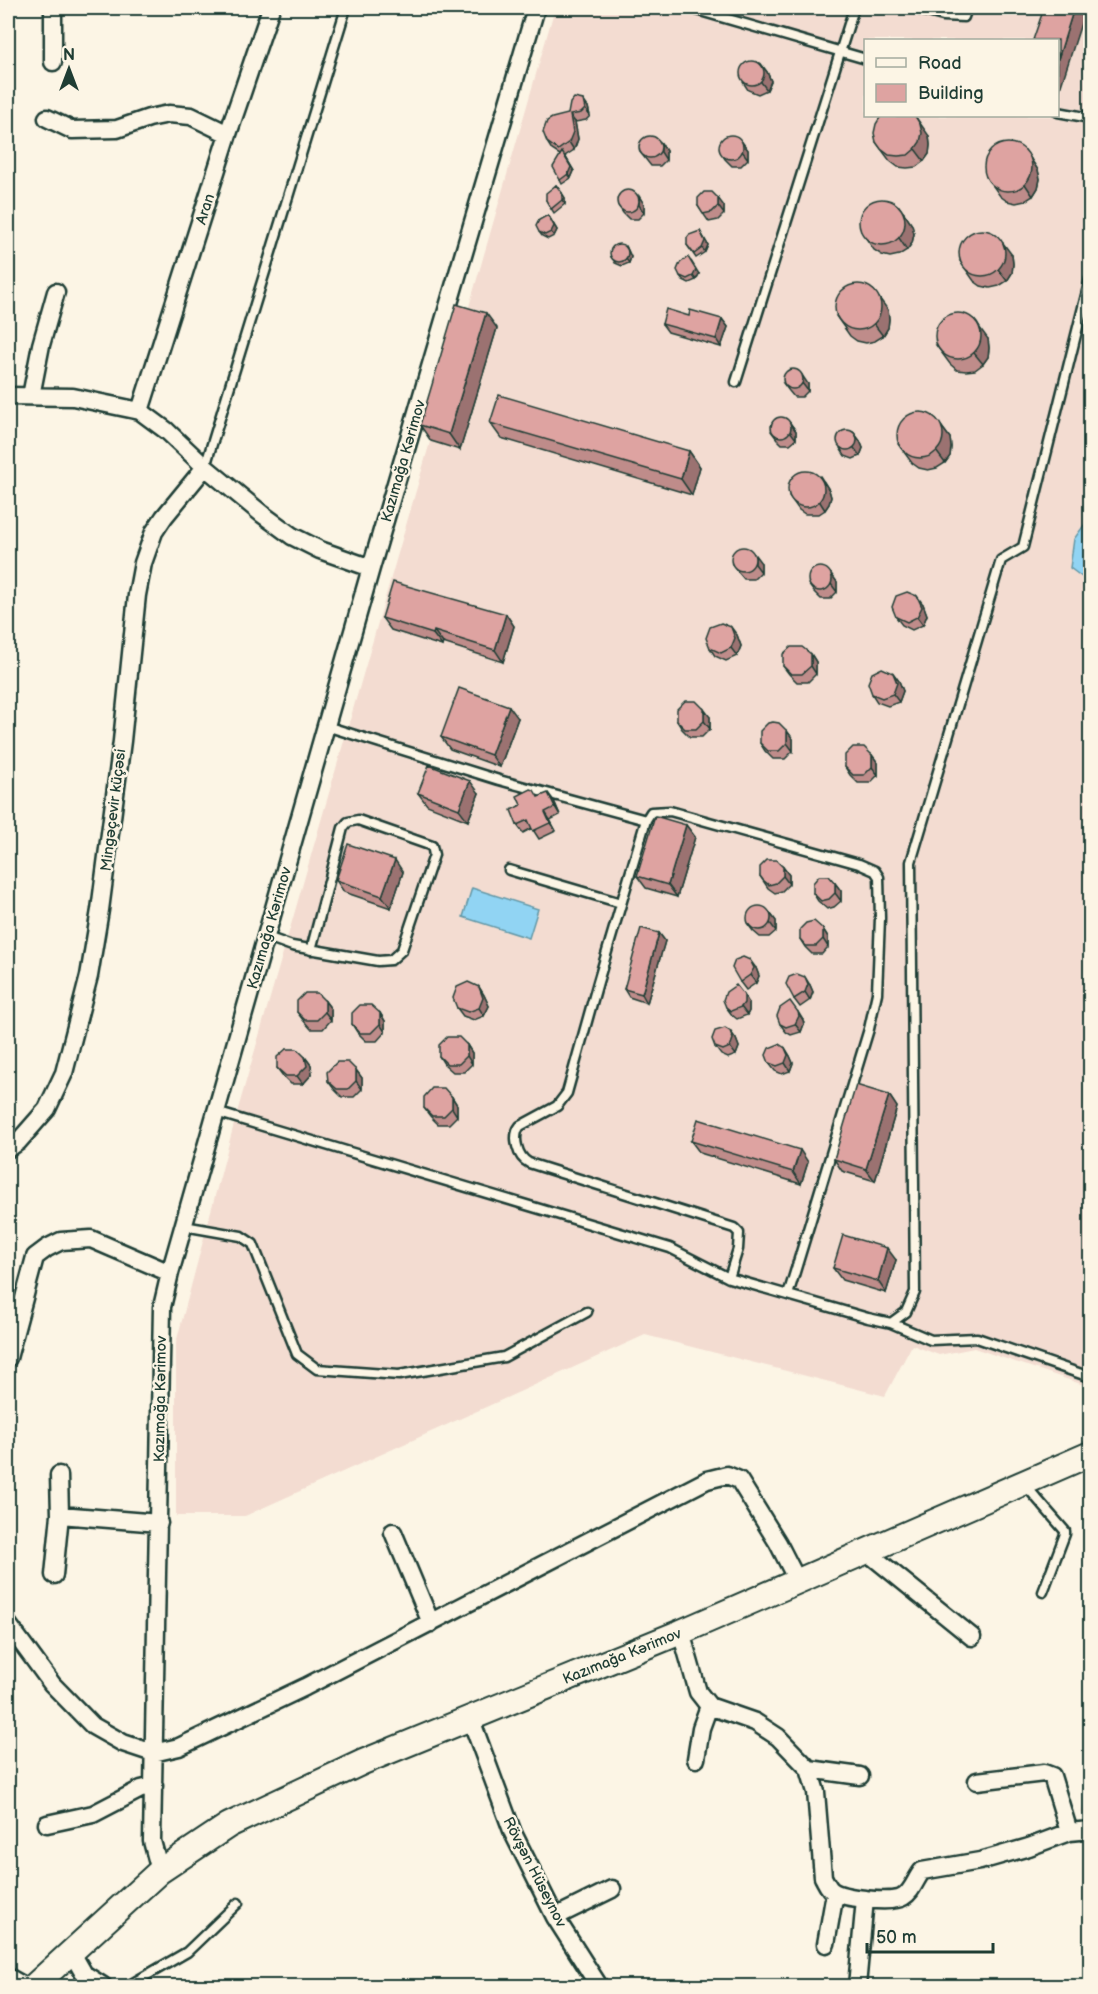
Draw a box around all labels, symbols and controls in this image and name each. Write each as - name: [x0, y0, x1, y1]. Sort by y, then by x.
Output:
- north arrow: [39, 39, 99, 99]
- legend: [864, 39, 1059, 117]
- text: N: [63, 46, 75, 65]
- text: Road: [918, 53, 962, 74]
- text: Building: [918, 83, 984, 104]
- street label: Aran: [192, 191, 219, 227]
- street label: Kazımağa Kərimov: [377, 397, 430, 525]
- street label: Mingəçevir küçəsi: [97, 748, 130, 872]
- street label: Kazımağa Kərimov: [243, 864, 296, 992]
- street label: Kazımağa Kərimov: [150, 1335, 171, 1462]
- street label: Kazımağa Kərimov: [560, 1624, 685, 1689]
- street label: Rövşən Hüseynov: [499, 1814, 571, 1931]
- scale bar: [867, 1916, 993, 1954]
- text: 50 m: [876, 1927, 917, 1948]

